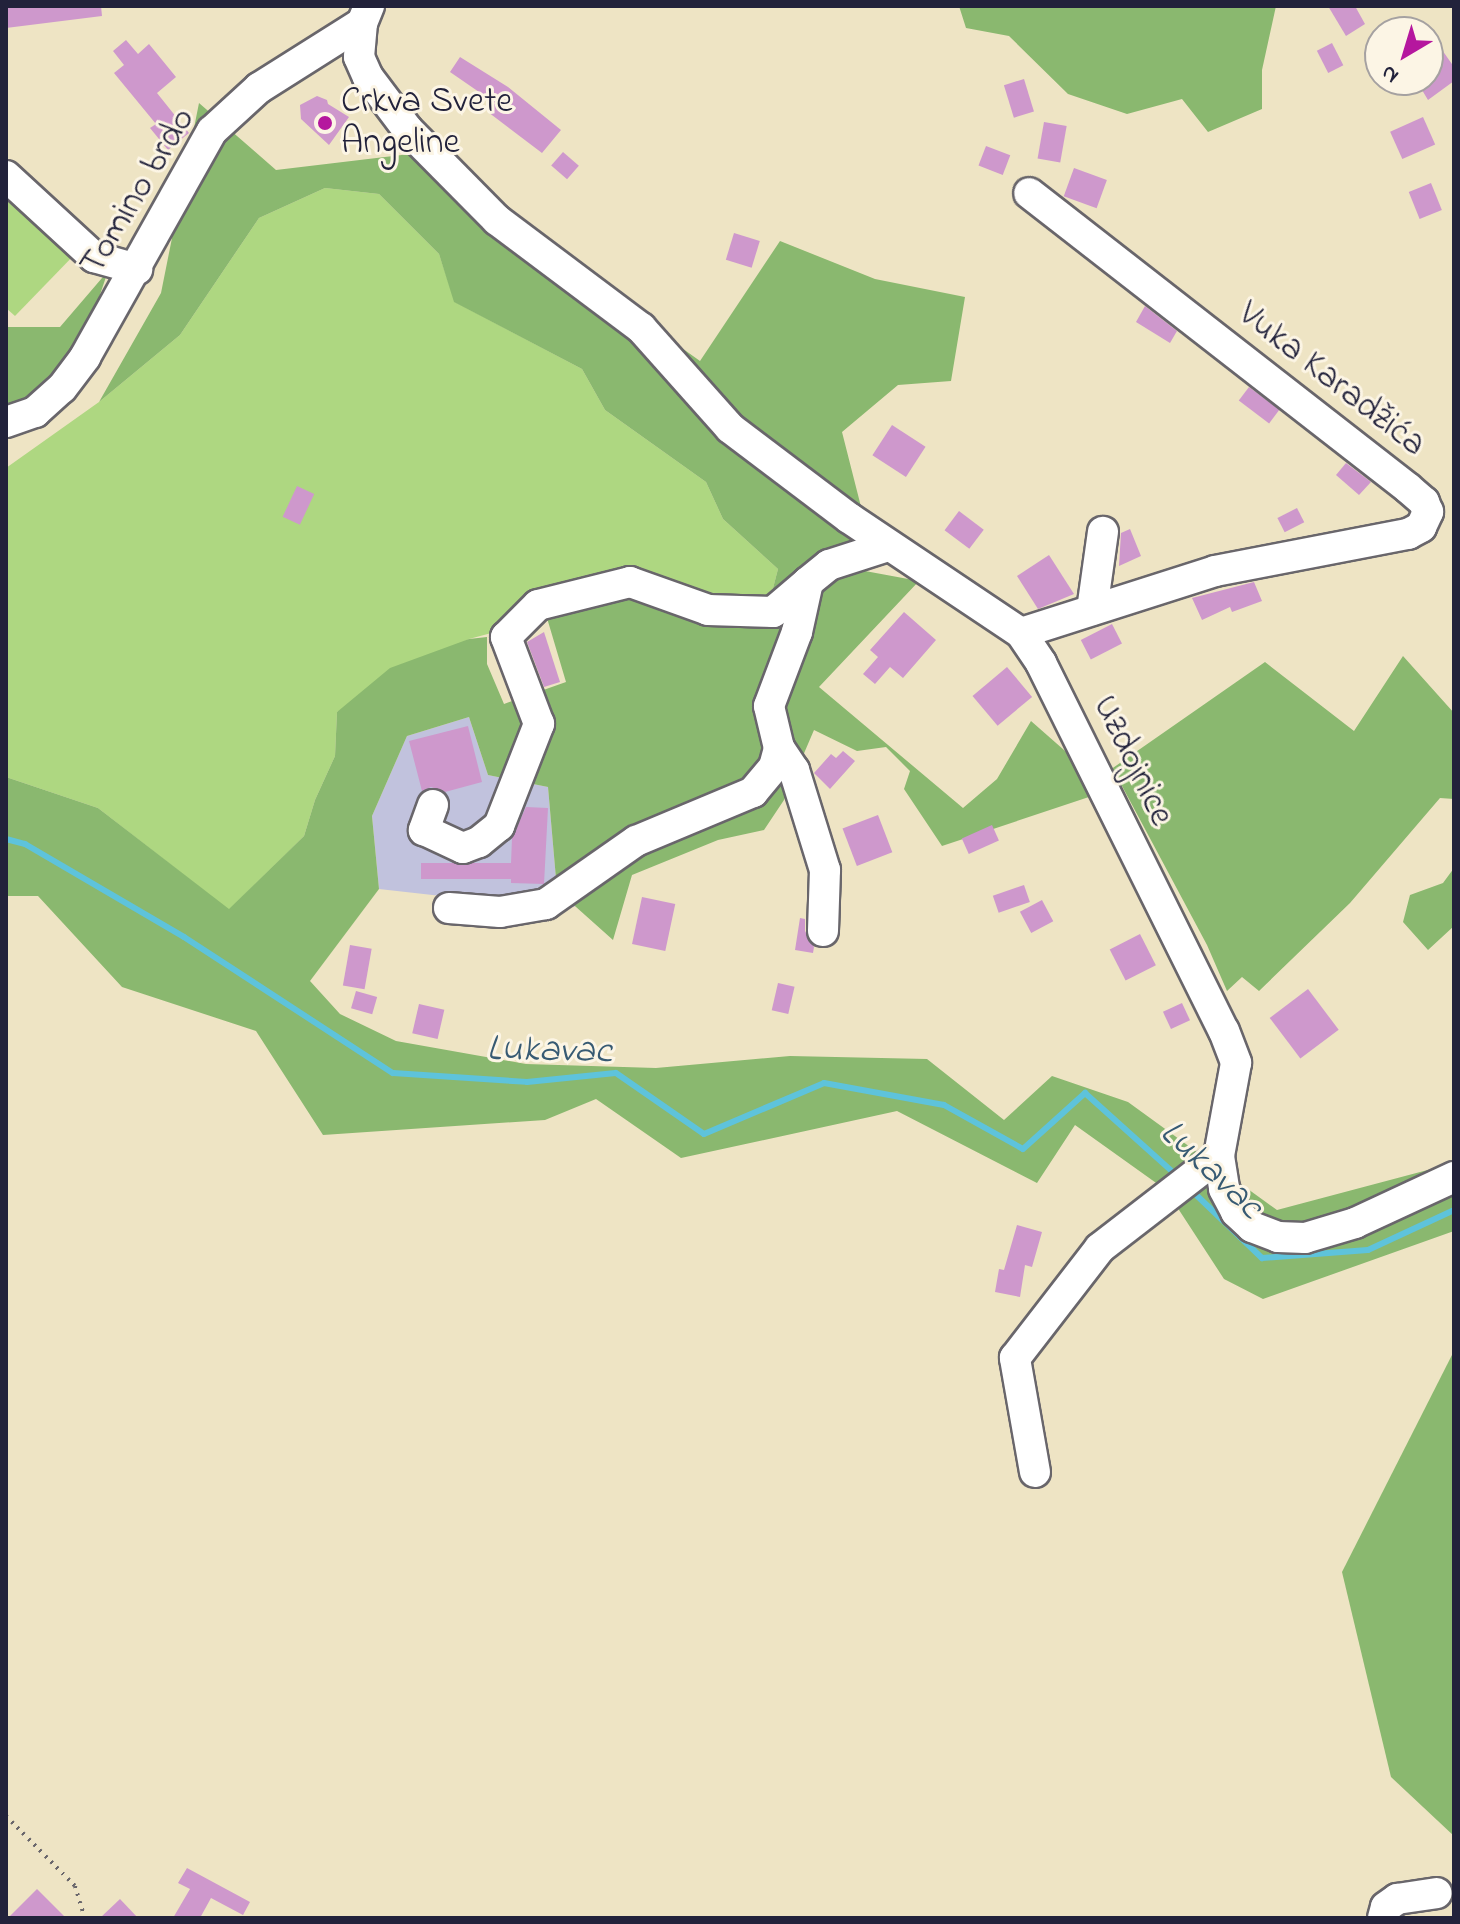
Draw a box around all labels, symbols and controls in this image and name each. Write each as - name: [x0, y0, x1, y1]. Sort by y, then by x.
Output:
- north arrow: [1364, 16, 1444, 96]
- text: N: [1375, 56, 1406, 91]
- place label: Crkva Svete Angeline: [341, 80, 512, 165]
- street label: Tomino brdo: [72, 101, 206, 283]
- marker: Crkva Svete Angeline: [316, 114, 334, 132]
- street label: Vuka Karadžića: [1229, 293, 1433, 467]
- street label: Uzdojnice: [1082, 689, 1182, 833]
- water label: Lukavac: [486, 1028, 612, 1076]
- water label: Lukavac: [1149, 1112, 1271, 1230]

